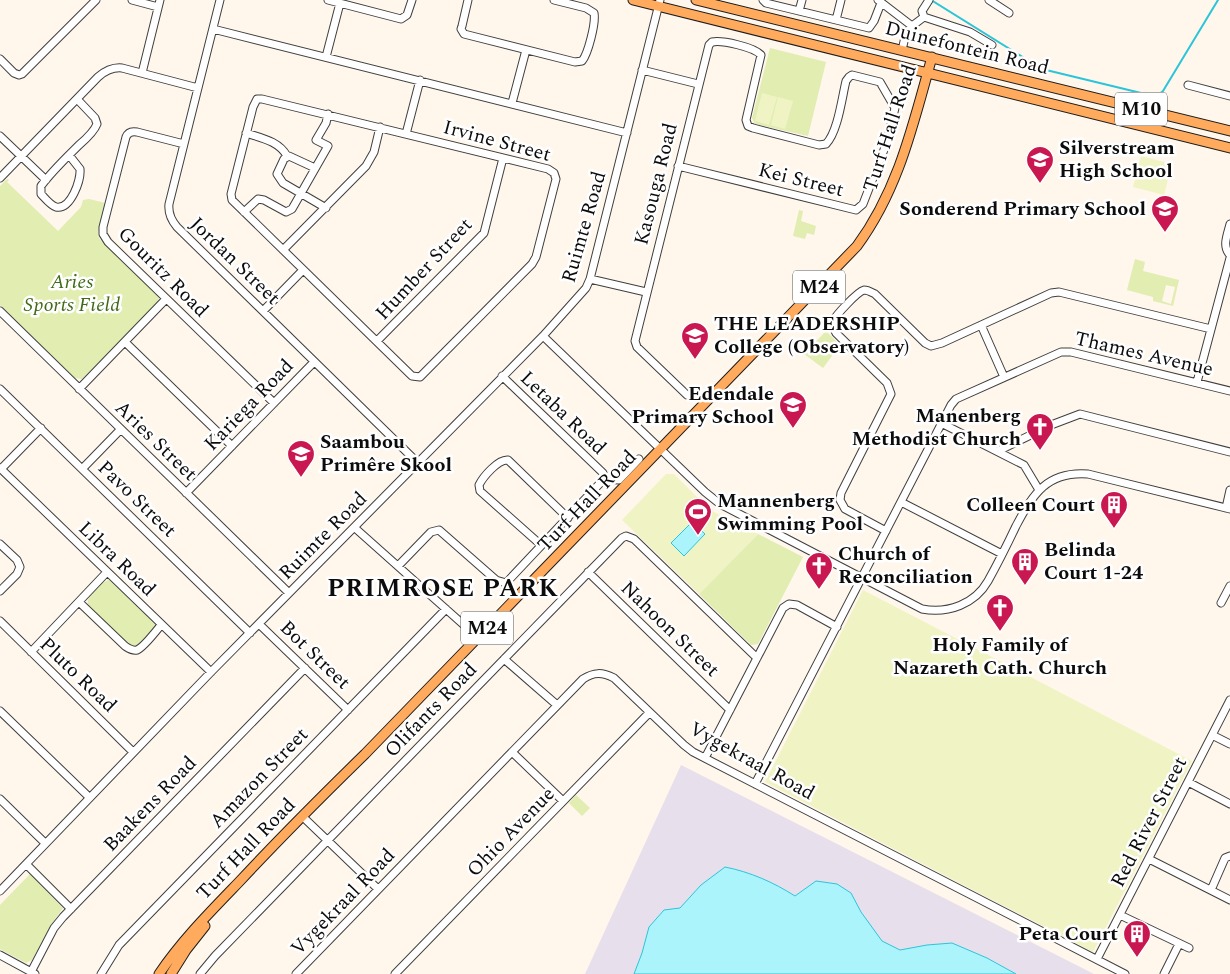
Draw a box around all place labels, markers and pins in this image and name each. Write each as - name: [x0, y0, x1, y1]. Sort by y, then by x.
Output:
- place label: Silverstream High School: [1059, 133, 1175, 186]
- school or university icon: Silverstream High School: [1025, 145, 1055, 184]
- place label: Sonderend Primary School: [899, 194, 1146, 224]
- school or university icon: Sonderend Primary School: [1150, 194, 1180, 233]
- place label: THE LEADERSHIP College (Observatory): [714, 309, 909, 362]
- school or university icon: THE LEADERSHIP College (Observatory): [680, 321, 710, 360]
- place label: Edendale Primary School: [631, 379, 774, 432]
- school or university icon: Edendale Primary School: [778, 390, 808, 429]
- place label: Manenberg Methodist Church: [851, 401, 1021, 454]
- church icon: Manenberg Methodist Church: [1025, 412, 1055, 451]
- place label: Saambou Primêre Skool: [320, 427, 452, 480]
- school or university icon: Saambou Primêre Skool: [286, 439, 316, 478]
- place label: Mannenberg Swimming Pool: [717, 486, 863, 539]
- place label: Colleen Court: [966, 490, 1095, 520]
- building icon: Colleen Court: [1099, 490, 1129, 529]
- sports icon: Mannenberg Swimming Pool: [683, 497, 713, 536]
- place label: Belinda Court 1-24: [1044, 535, 1143, 588]
- place label: Church of Reconciliation: [838, 539, 973, 592]
- building icon: Belinda Court 1-24: [1010, 547, 1040, 586]
- church icon: Church of Reconciliation: [804, 551, 834, 590]
- church icon: Holy Family of Nazareth Cath. Church: [985, 593, 1015, 632]
- place label: Holy Family of Nazareth Cath. Church: [893, 630, 1107, 683]
- place label: Peta Court: [1018, 919, 1118, 949]
- building icon: Peta Court: [1122, 919, 1152, 958]

